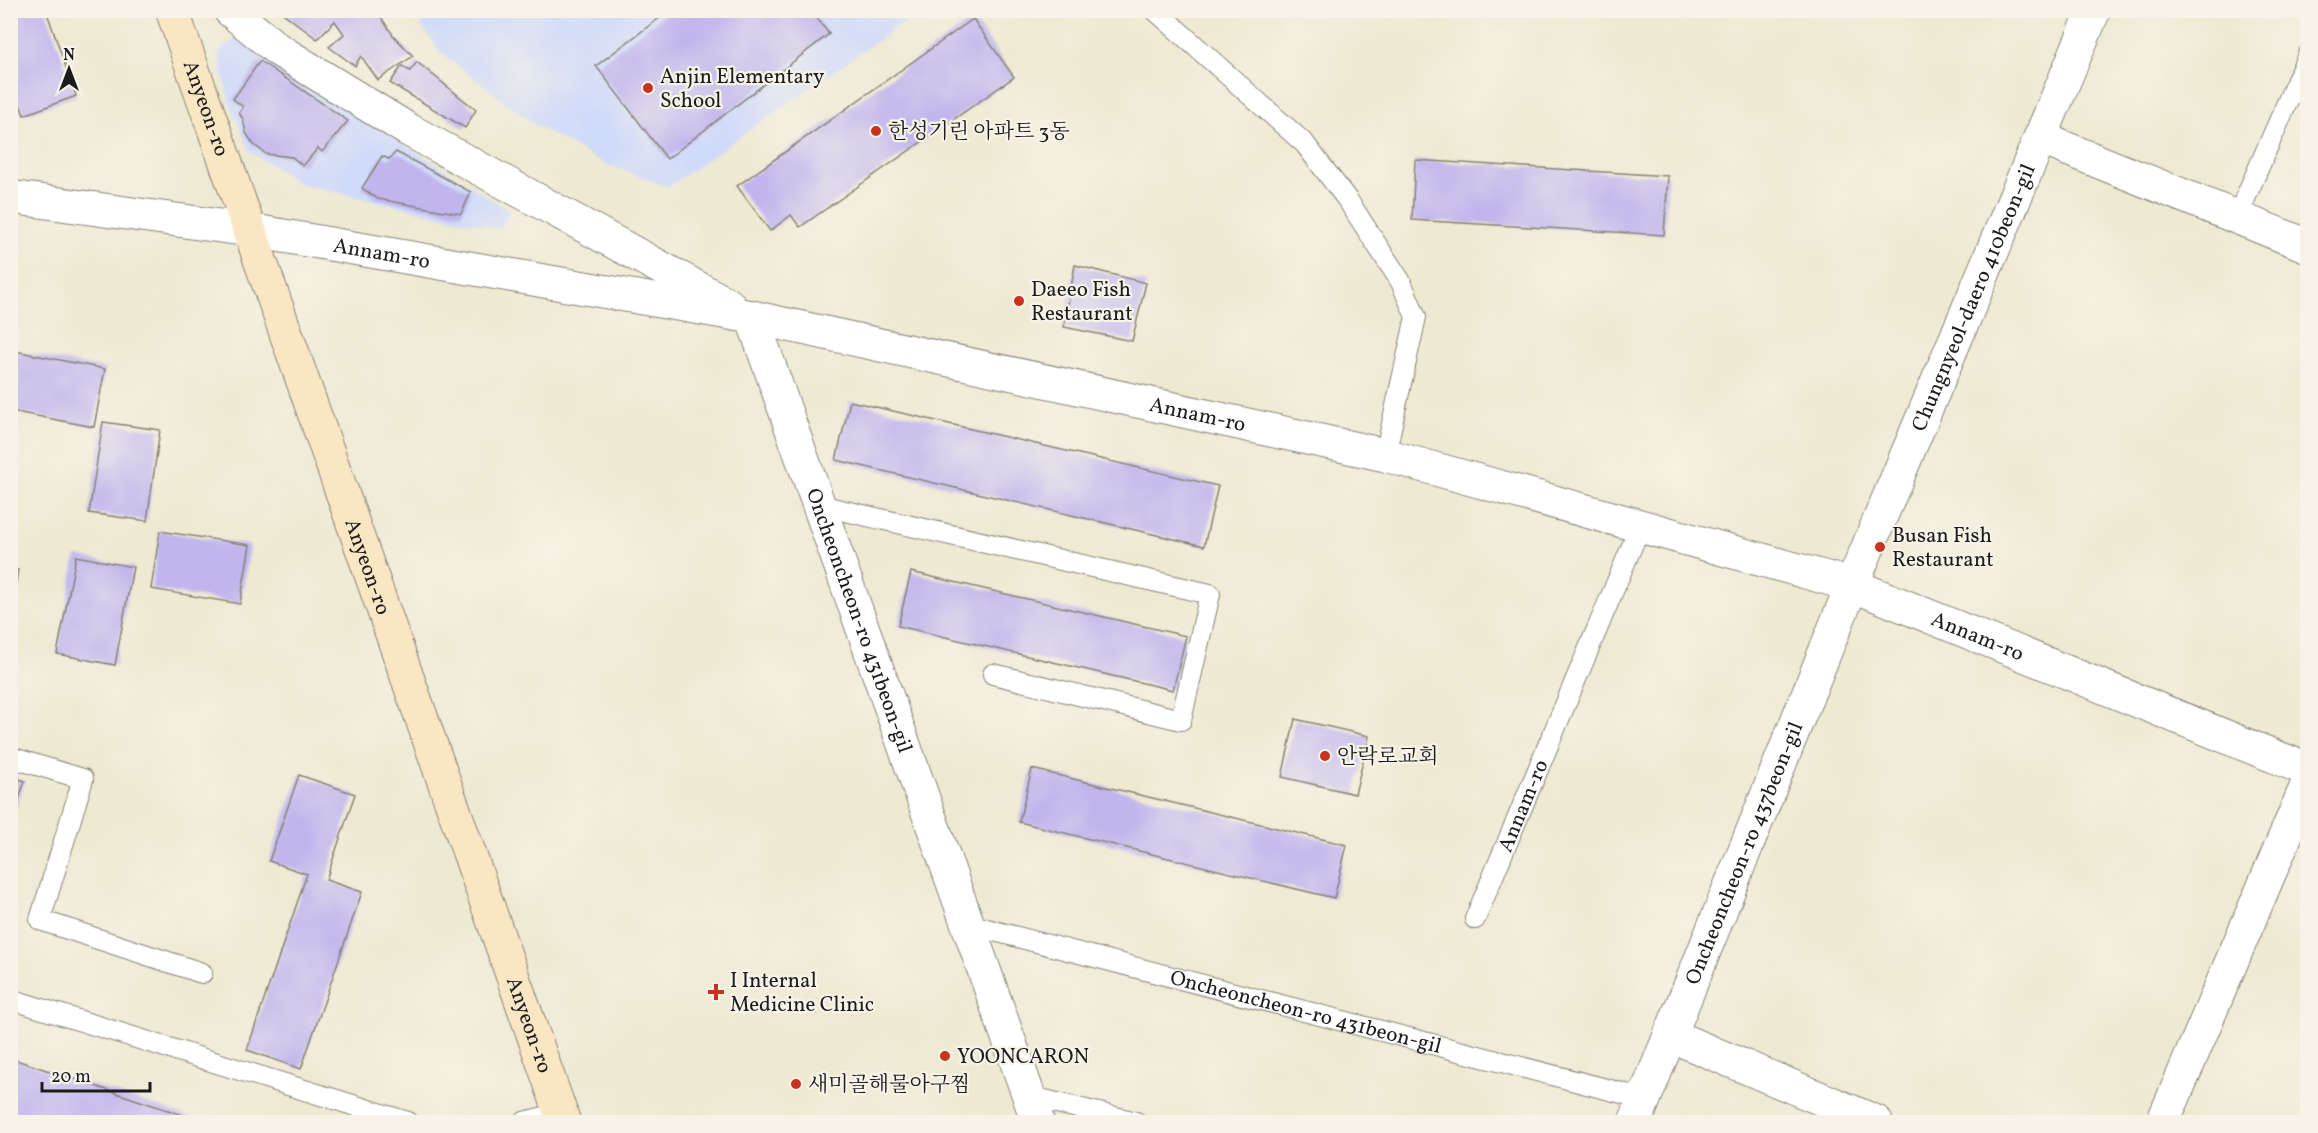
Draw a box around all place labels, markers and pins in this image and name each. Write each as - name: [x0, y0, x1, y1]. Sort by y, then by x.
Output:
- place label: Anjin Elementary School: [660, 63, 825, 116]
- marker: Anjin Elementary School: [641, 81, 655, 95]
- place label: 한성기린 아파트 3동: [888, 118, 1069, 147]
- marker: 한성기린 아파트 3동: [869, 124, 883, 138]
- place label: Daeeo Fish Restaurant: [1031, 276, 1133, 329]
- marker: Daeeo Fish Restaurant: [1012, 294, 1026, 308]
- place label: Busan Fish Restaurant: [1892, 522, 1994, 575]
- marker: Busan Fish Restaurant: [1873, 540, 1887, 554]
- place label: 안락로교회: [1337, 743, 1438, 772]
- marker: 안락로교회: [1318, 749, 1332, 763]
- place label: I Internal Medicine Clinic: [730, 967, 874, 1020]
- marker: I Internal Medicine Clinic: [707, 983, 725, 1001]
- place label: YOONCARON: [957, 1043, 1089, 1072]
- marker: YOONCARON: [938, 1049, 952, 1063]
- place label: 새미골해물아구찜: [808, 1071, 970, 1100]
- marker: 새미골해물아구찜: [789, 1077, 803, 1091]

